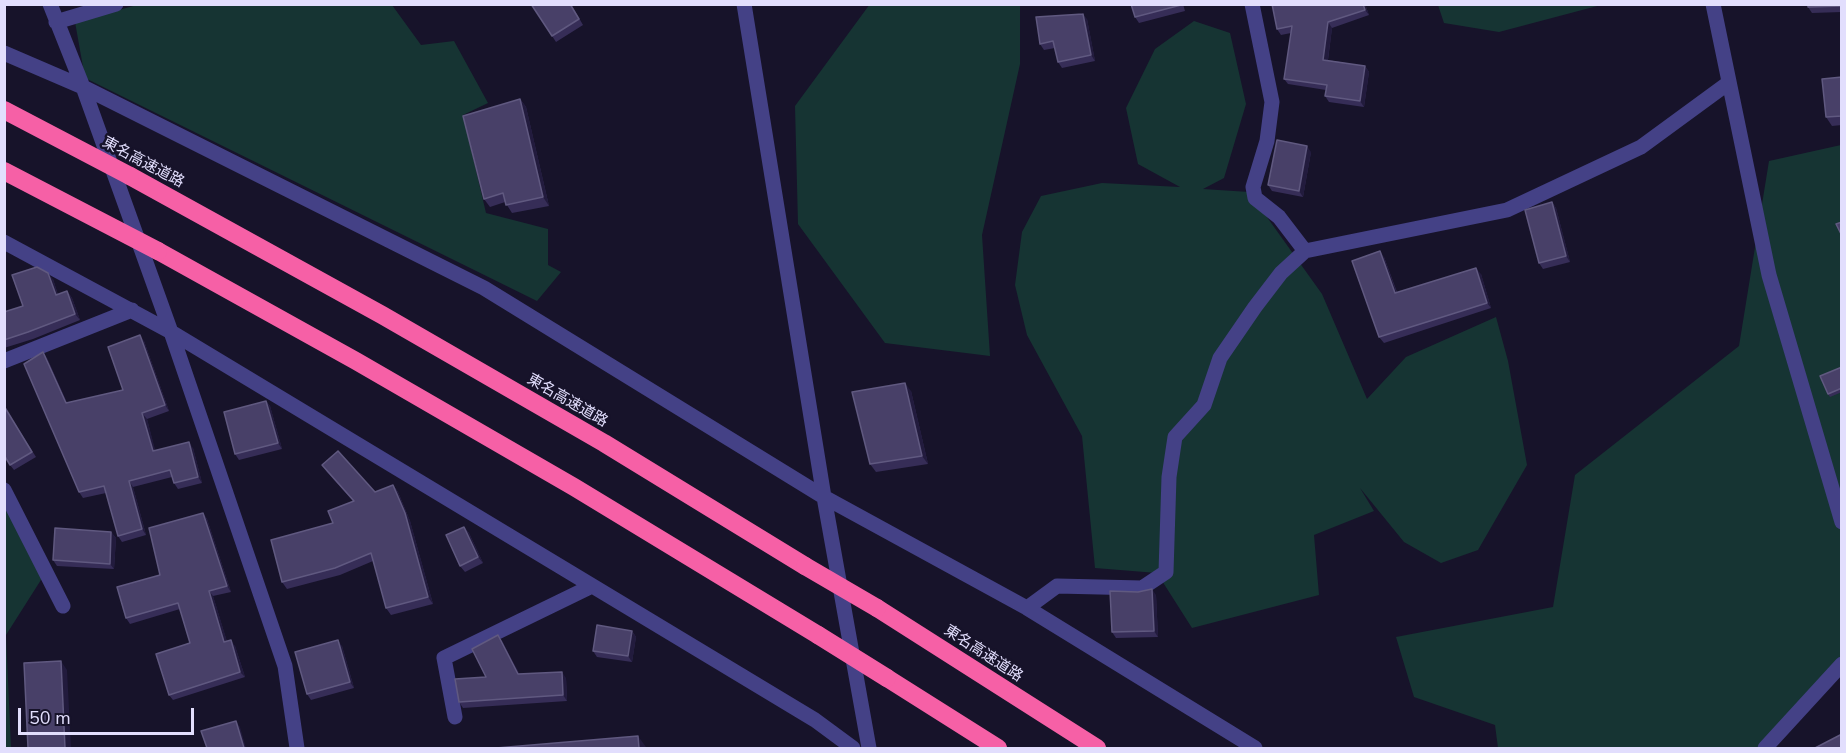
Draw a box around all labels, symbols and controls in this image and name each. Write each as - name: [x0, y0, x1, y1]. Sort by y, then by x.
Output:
- street label: 東名高速道路: [99, 134, 187, 192]
- street label: 東名高速道路: [524, 371, 610, 431]
- street label: 東名高速道路: [940, 622, 1026, 686]
- scale bar: [21, 696, 196, 734]
- text: 50 m: [29, 706, 71, 730]

